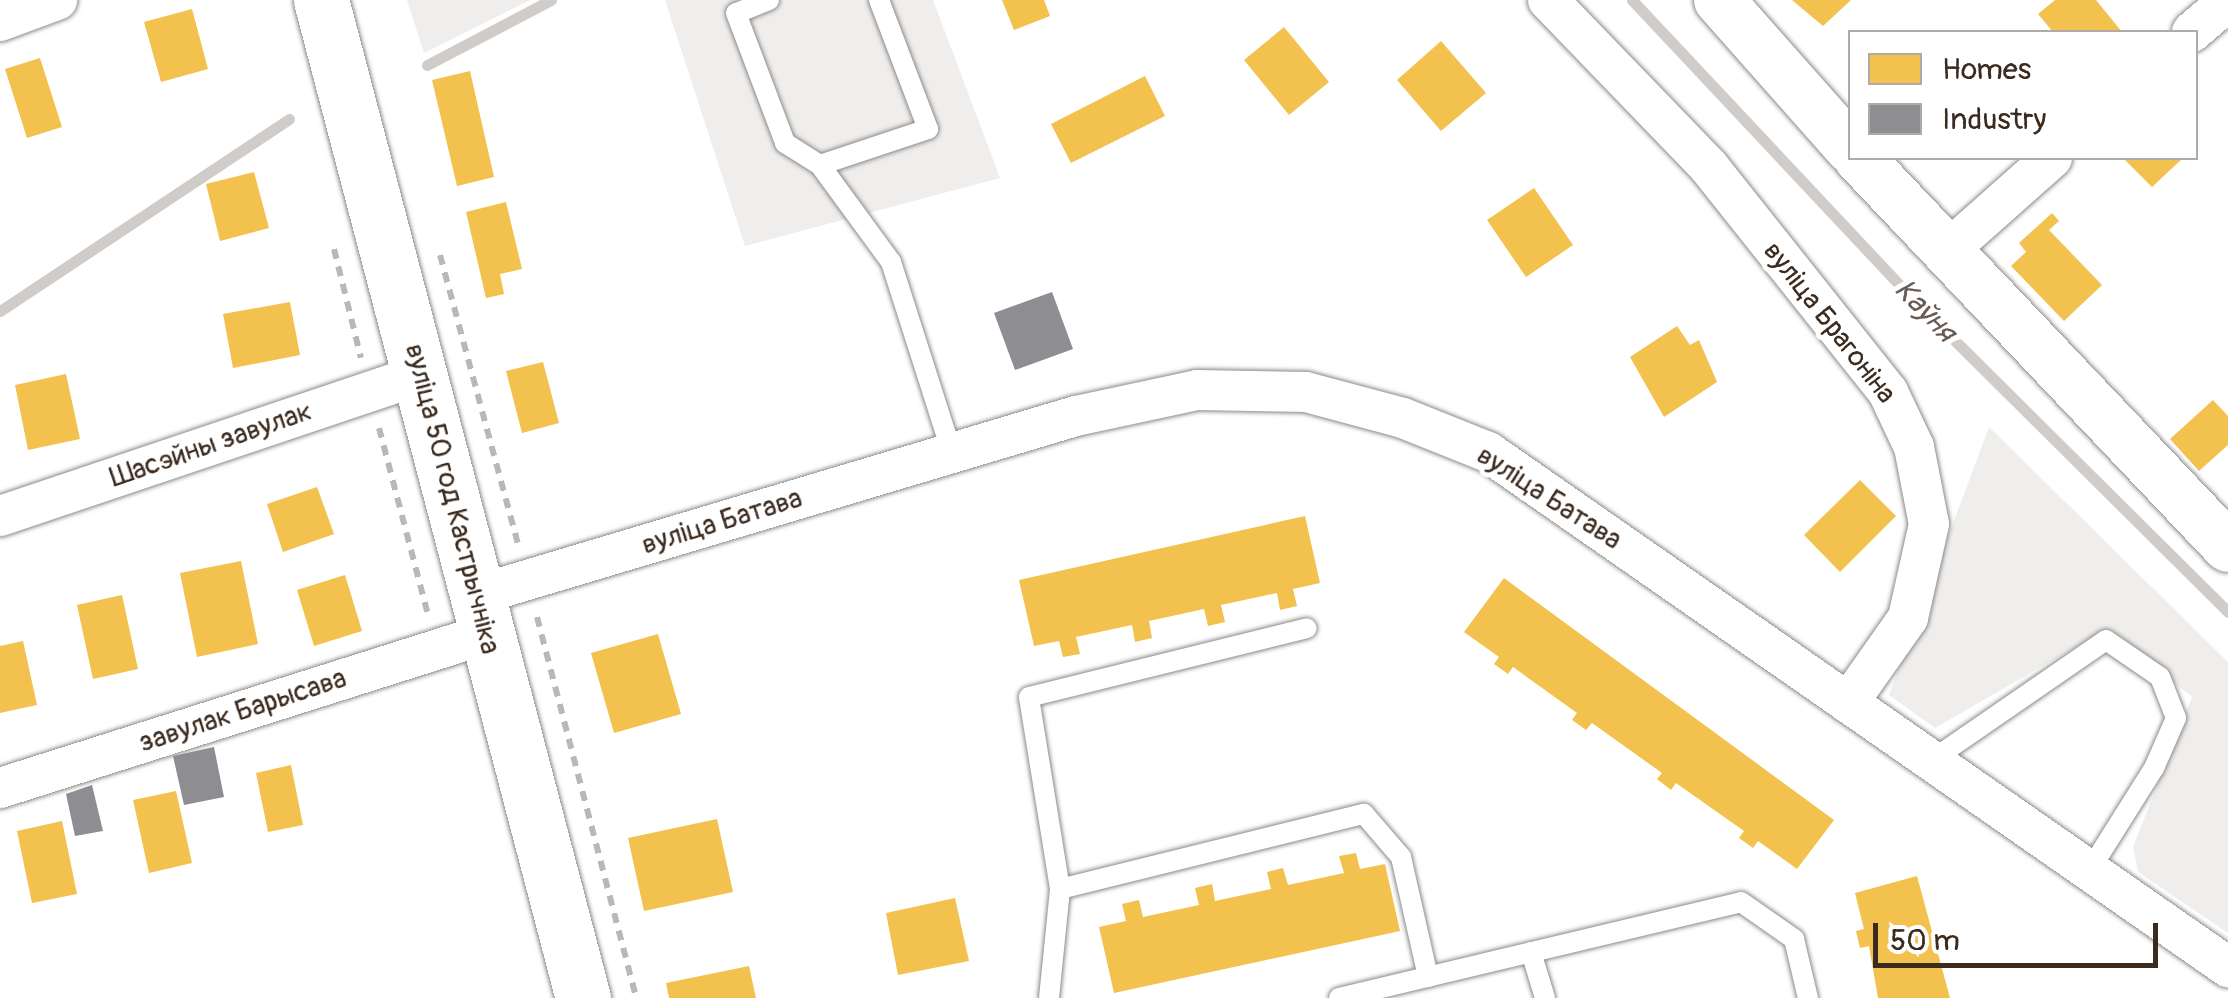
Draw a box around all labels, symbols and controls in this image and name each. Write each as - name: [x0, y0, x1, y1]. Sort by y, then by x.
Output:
- legend: [1848, 30, 2198, 160]
- text: Homes: [1942, 51, 2031, 88]
- text: Industry: [1942, 101, 2046, 138]
- street label: вуліца Брагоніна: [1756, 236, 1902, 410]
- water label: Каўня: [1887, 272, 1963, 350]
- street label: вуліца 50 год Кастрычніка: [397, 340, 507, 658]
- street label: Шасэйны завулак: [106, 395, 316, 495]
- street label: вуліца Батава: [1470, 439, 1628, 557]
- street label: вуліца Батава: [638, 482, 806, 562]
- street label: завулак Барысава: [135, 662, 351, 760]
- scale bar: [1878, 903, 2163, 965]
- text: 50 m: [1890, 922, 1960, 959]

